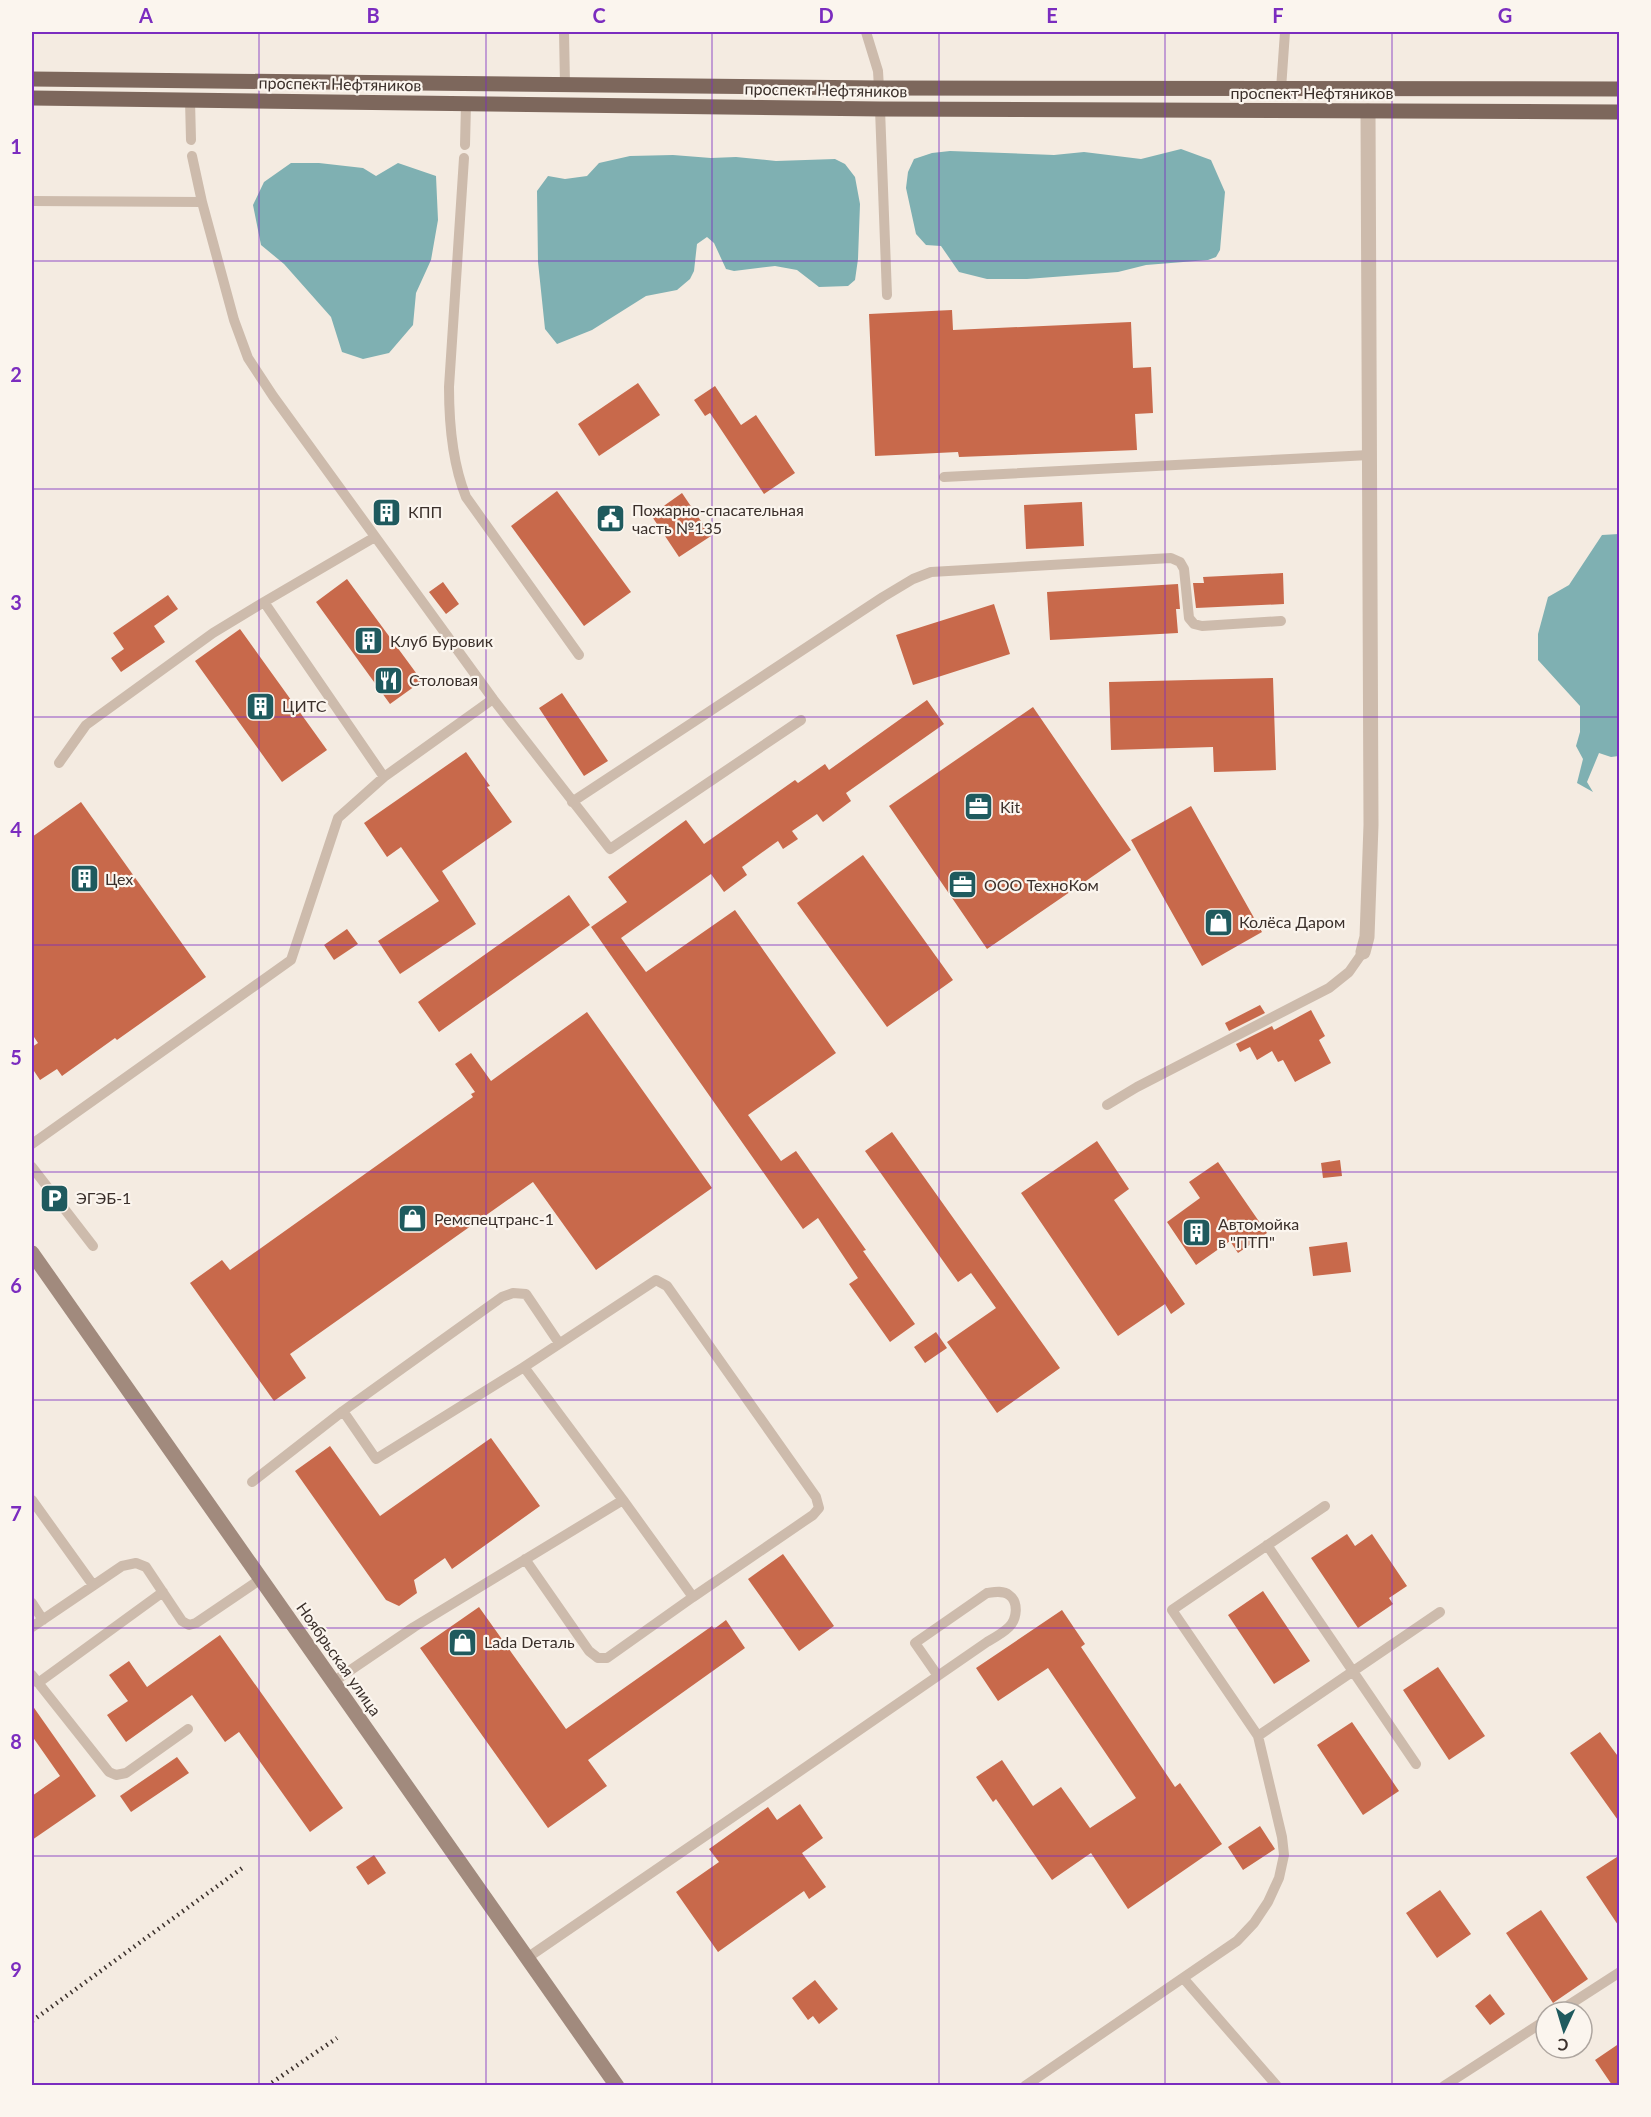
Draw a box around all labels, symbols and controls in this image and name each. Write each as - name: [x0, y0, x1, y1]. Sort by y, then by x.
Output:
- text: A: [138, 3, 153, 27]
- text: B: [366, 3, 380, 27]
- text: C: [592, 3, 606, 27]
- text: D: [818, 3, 834, 27]
- text: E: [1046, 3, 1058, 27]
- text: F: [1272, 3, 1284, 27]
- text: G: [1498, 3, 1512, 27]
- street label: проспект Нефтяников: [258, 73, 422, 94]
- street label: проспект Нефтяников: [744, 79, 908, 100]
- street label: проспект Нефтяников: [1231, 83, 1393, 102]
- text: 1: [10, 134, 22, 158]
- text: 2: [10, 362, 22, 386]
- building icon: КПП: [371, 496, 403, 528]
- place label: Пожарно-спасательная часть №135: [632, 500, 804, 537]
- place label: КПП: [408, 502, 442, 521]
- public building icon: Пожарно-спасательная часть №135: [595, 503, 627, 535]
- text: 3: [10, 590, 22, 614]
- building icon: Клуб Буровик: [353, 625, 385, 657]
- place label: Клуб Буровик: [390, 631, 494, 650]
- restaurant icon: Столовая: [372, 664, 404, 696]
- place label: Столовая: [409, 670, 478, 689]
- building icon: ЦИТС: [245, 690, 277, 722]
- place label: ЦИТС: [282, 696, 327, 715]
- office icon: Kit: [963, 791, 995, 823]
- place label: Kit: [1000, 797, 1020, 816]
- text: 4: [10, 817, 22, 841]
- building icon: Цех: [68, 863, 100, 895]
- place label: Цех: [105, 869, 133, 888]
- office icon: ООО ТехноКом: [947, 869, 979, 901]
- place label: ООО ТехноКом: [984, 875, 1099, 894]
- shop icon: Колёса Даром: [1202, 906, 1234, 938]
- place label: Колёса Даром: [1239, 912, 1345, 931]
- text: 5: [10, 1045, 22, 1069]
- parking icon: ЭГЭБ-1: [39, 1182, 71, 1214]
- place label: ЭГЭБ-1: [76, 1188, 131, 1207]
- shop icon: Ремспецтранс-1: [397, 1203, 429, 1235]
- place label: Ремспецтранс-1: [434, 1209, 554, 1228]
- place label: Автомойка в "ПТП": [1218, 1214, 1299, 1251]
- building icon: Автомойка в "ПТП": [1181, 1217, 1213, 1249]
- text: 6: [10, 1273, 22, 1297]
- text: 7: [10, 1501, 22, 1525]
- street label: Ноябрьская улица: [293, 1598, 386, 1719]
- shop icon: Lada Dеталь: [447, 1626, 479, 1658]
- place label: Lada Dеталь: [484, 1632, 575, 1651]
- text: 8: [10, 1729, 22, 1753]
- text: 9: [10, 1957, 22, 1981]
- north arrow: [1534, 2000, 1594, 2060]
- text: С: [1557, 2036, 1569, 2055]

